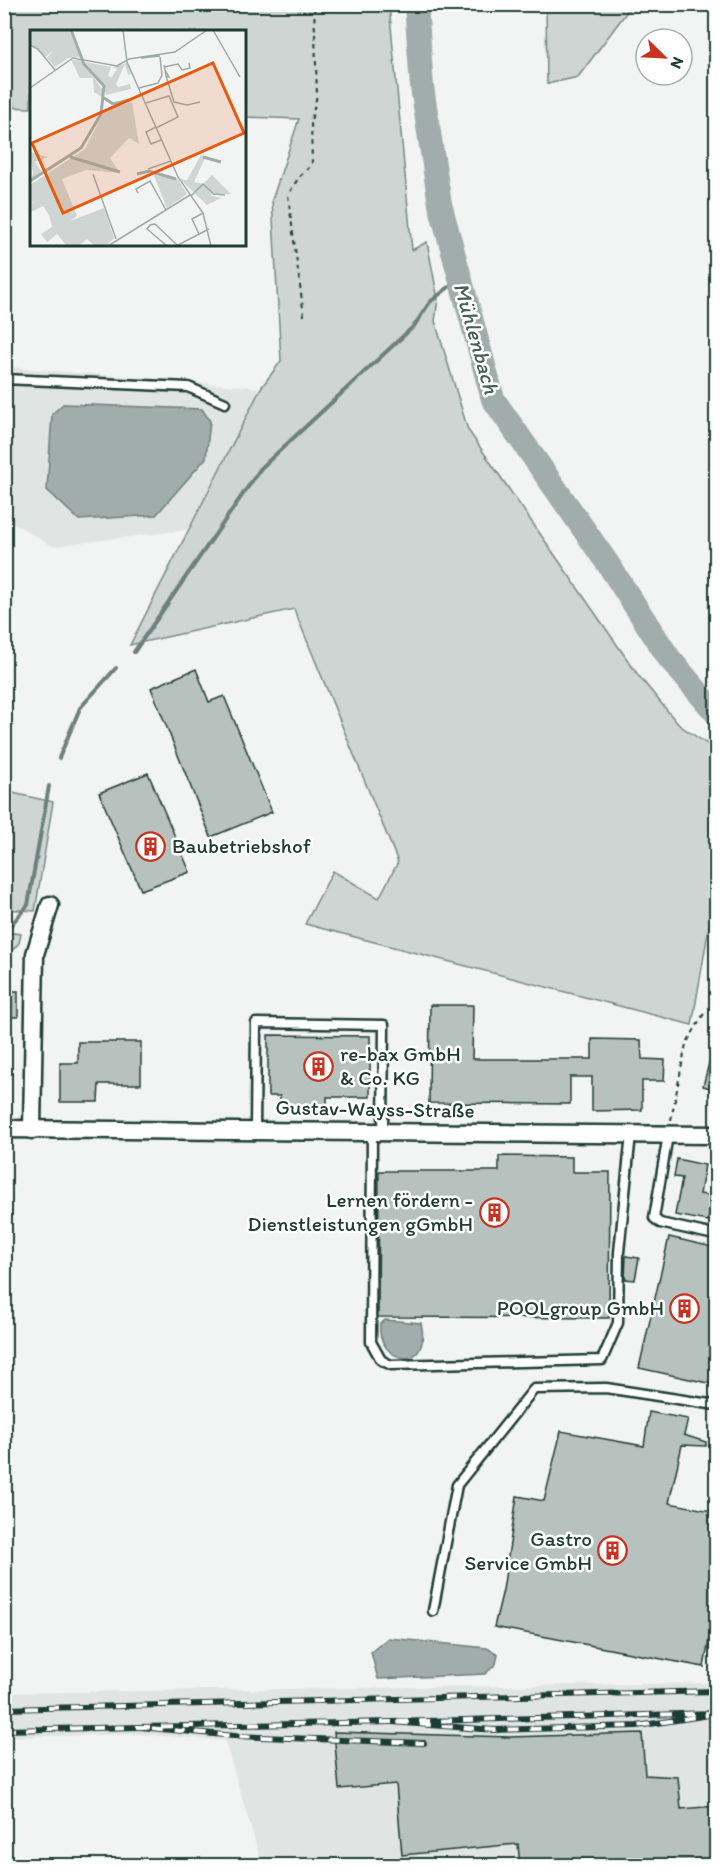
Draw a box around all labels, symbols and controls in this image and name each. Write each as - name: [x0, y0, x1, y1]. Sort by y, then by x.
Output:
- north arrow: [634, 27, 694, 87]
- inset map: [30, 30, 246, 246]
- text: N: [666, 54, 688, 72]
- water label: Mühlenbach: [448, 279, 505, 397]
- building icon: Baubetriebshof: [135, 830, 167, 862]
- place label: Baubetriebshof: [172, 833, 311, 858]
- place label: re-bax GmbH & Co. KG: [340, 1041, 461, 1090]
- building icon: re-bax GmbH & Co. KG: [303, 1050, 335, 1082]
- street label: Gustav-Wayss-Straße: [275, 1094, 475, 1123]
- place label: Lernen fördern - Dienstleistungen gGmbH: [248, 1187, 473, 1236]
- building icon: Lernen fördern - Dienstleistungen gGmbH: [478, 1196, 510, 1228]
- building icon: POOLgroup GmbH: [669, 1292, 701, 1324]
- place label: POOLgroup GmbH: [497, 1295, 664, 1320]
- place label: Gastro Service GmbH: [464, 1526, 592, 1575]
- building icon: Gastro Service GmbH: [597, 1535, 629, 1567]

